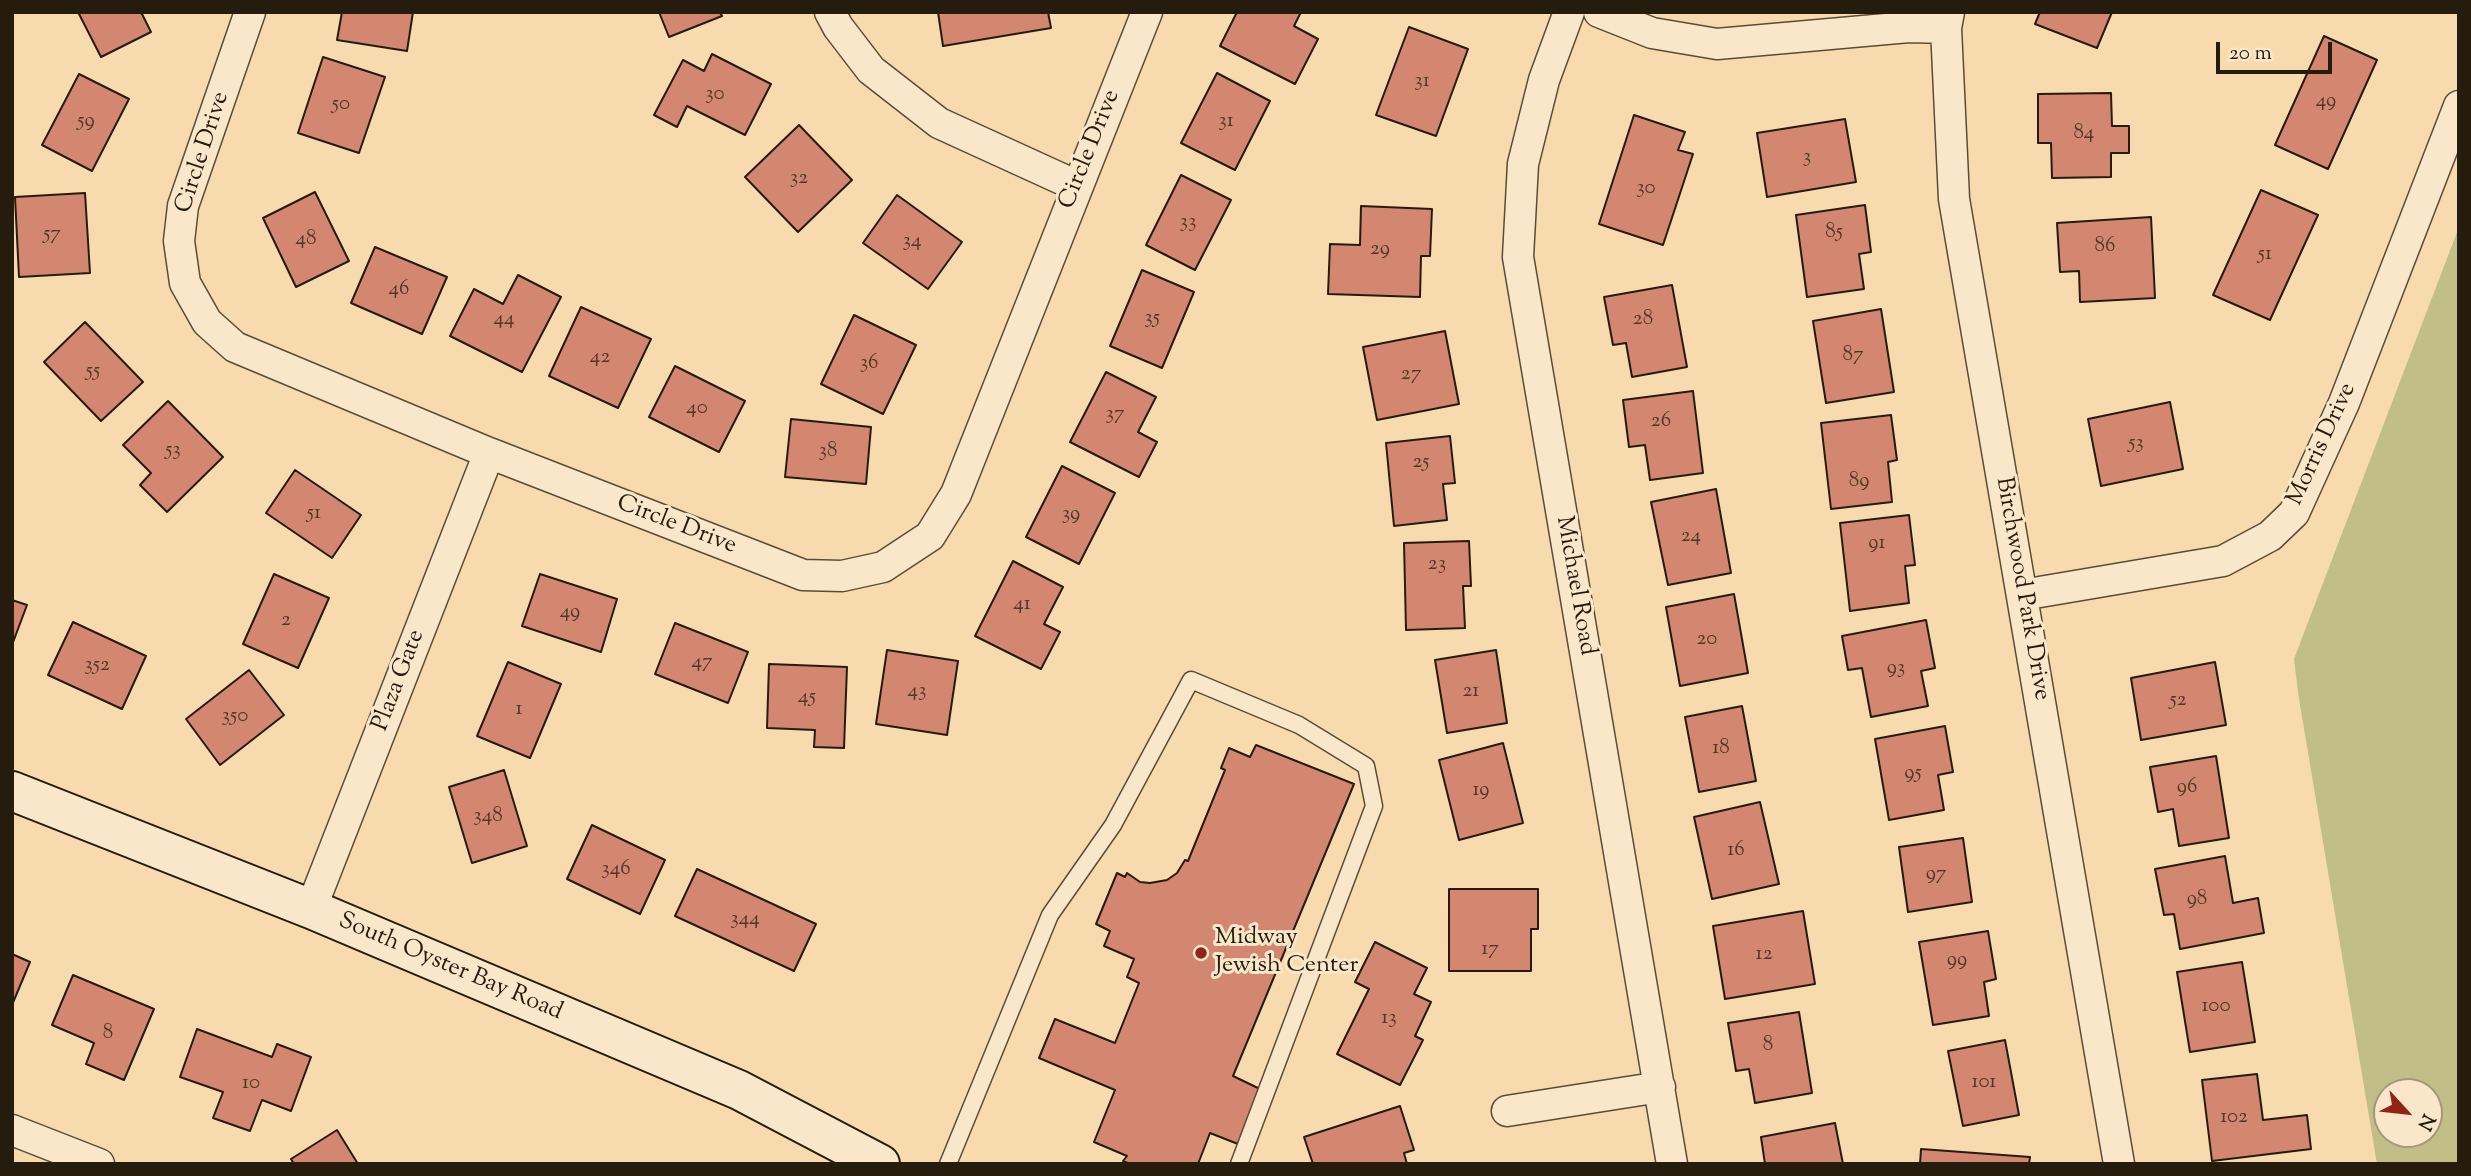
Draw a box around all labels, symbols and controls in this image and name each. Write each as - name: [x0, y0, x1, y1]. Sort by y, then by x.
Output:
- scale bar: [2219, 28, 2334, 72]
- text: 20 m: [2229, 39, 2272, 69]
- house number: 31: [1414, 69, 1430, 95]
- house number: 30: [705, 82, 725, 108]
- street label: Circle Drive: [1054, 86, 1128, 214]
- street label: Circle Drive: [171, 89, 237, 217]
- house number: 49: [2316, 89, 2336, 115]
- house number: 50: [332, 92, 350, 118]
- house number: 59: [77, 109, 95, 135]
- house number: 31: [1218, 109, 1234, 135]
- house number: 84: [2074, 121, 2094, 147]
- house number: 3: [1803, 145, 1811, 171]
- house number: 32: [790, 166, 808, 192]
- house number: 30: [1636, 176, 1656, 202]
- house number: 33: [1180, 210, 1196, 236]
- house number: 85: [1825, 220, 1843, 246]
- house number: 57: [43, 222, 61, 248]
- house number: 48: [295, 227, 317, 253]
- house number: 34: [902, 229, 922, 255]
- house number: 86: [2095, 234, 2115, 260]
- house number: 29: [1370, 237, 1390, 263]
- house number: 51: [2258, 242, 2272, 268]
- house number: 46: [389, 277, 409, 303]
- house number: 35: [1144, 306, 1160, 332]
- house number: 44: [493, 307, 515, 333]
- house number: 28: [1633, 307, 1653, 333]
- house number: 87: [1842, 343, 1864, 369]
- house number: 42: [590, 345, 610, 371]
- house number: 36: [860, 351, 878, 377]
- house number: 55: [86, 359, 100, 385]
- house number: 27: [1401, 362, 1421, 388]
- street label: Morris Drive: [2282, 379, 2364, 511]
- house number: 40: [686, 396, 708, 422]
- house number: 37: [1105, 402, 1125, 428]
- house number: 26: [1651, 409, 1671, 435]
- house number: 53: [2128, 431, 2144, 457]
- house number: 53: [165, 438, 181, 464]
- house number: 38: [819, 439, 837, 465]
- house number: 25: [1412, 450, 1430, 476]
- house number: 89: [1849, 469, 1869, 495]
- street label: Birchwood Park Drive: [1987, 475, 2055, 703]
- street label: Circle Drive: [612, 490, 740, 562]
- house number: 51: [307, 501, 321, 527]
- house number: 39: [1062, 502, 1080, 528]
- street label: Michael Road: [1548, 514, 1600, 658]
- house number: 24: [1681, 524, 1701, 550]
- house number: 91: [1868, 531, 1886, 557]
- house number: 23: [1428, 552, 1446, 578]
- house number: 41: [1013, 592, 1031, 618]
- house number: 49: [560, 600, 580, 626]
- house number: 2: [281, 608, 291, 634]
- street label: Plaza Gate: [367, 626, 433, 736]
- house number: 20: [1697, 627, 1717, 653]
- house number: 47: [691, 650, 713, 676]
- house number: 352: [84, 653, 110, 679]
- house number: 93: [1887, 656, 1905, 682]
- house number: 43: [907, 679, 927, 705]
- house number: 21: [1463, 679, 1479, 705]
- house number: 45: [798, 685, 816, 711]
- house number: 52: [2169, 688, 2187, 714]
- house number: 1: [515, 697, 523, 723]
- house number: 350: [222, 704, 248, 730]
- house number: 18: [1712, 736, 1730, 762]
- house number: 95: [1904, 761, 1922, 787]
- house number: 96: [2177, 775, 2197, 801]
- house number: 19: [1472, 778, 1490, 804]
- house number: 348: [473, 804, 503, 830]
- house number: 16: [1727, 838, 1745, 864]
- house number: 346: [601, 857, 631, 883]
- house number: 97: [1926, 862, 1946, 888]
- house number: 98: [2187, 887, 2207, 913]
- house number: 344: [730, 907, 760, 933]
- street label: South Oyster Bay Road: [334, 908, 566, 1028]
- place label: Midway Jewish Center: [1215, 925, 1358, 981]
- house number: 17: [1481, 937, 1499, 963]
- house number: 12: [1756, 942, 1772, 968]
- marker: Midway Jewish Center: [1193, 945, 1209, 961]
- house number: 99: [1947, 948, 1967, 974]
- house number: 100: [2201, 994, 2231, 1020]
- house number: 13: [1381, 1006, 1397, 1032]
- house number: 8: [103, 1021, 113, 1047]
- house number: 8: [1763, 1033, 1773, 1059]
- house number: 101: [1972, 1070, 1996, 1096]
- house number: 10: [242, 1071, 260, 1097]
- north arrow: [2373, 1078, 2443, 1148]
- house number: 102: [2220, 1105, 2248, 1131]
- text: N: [2410, 1109, 2441, 1135]

